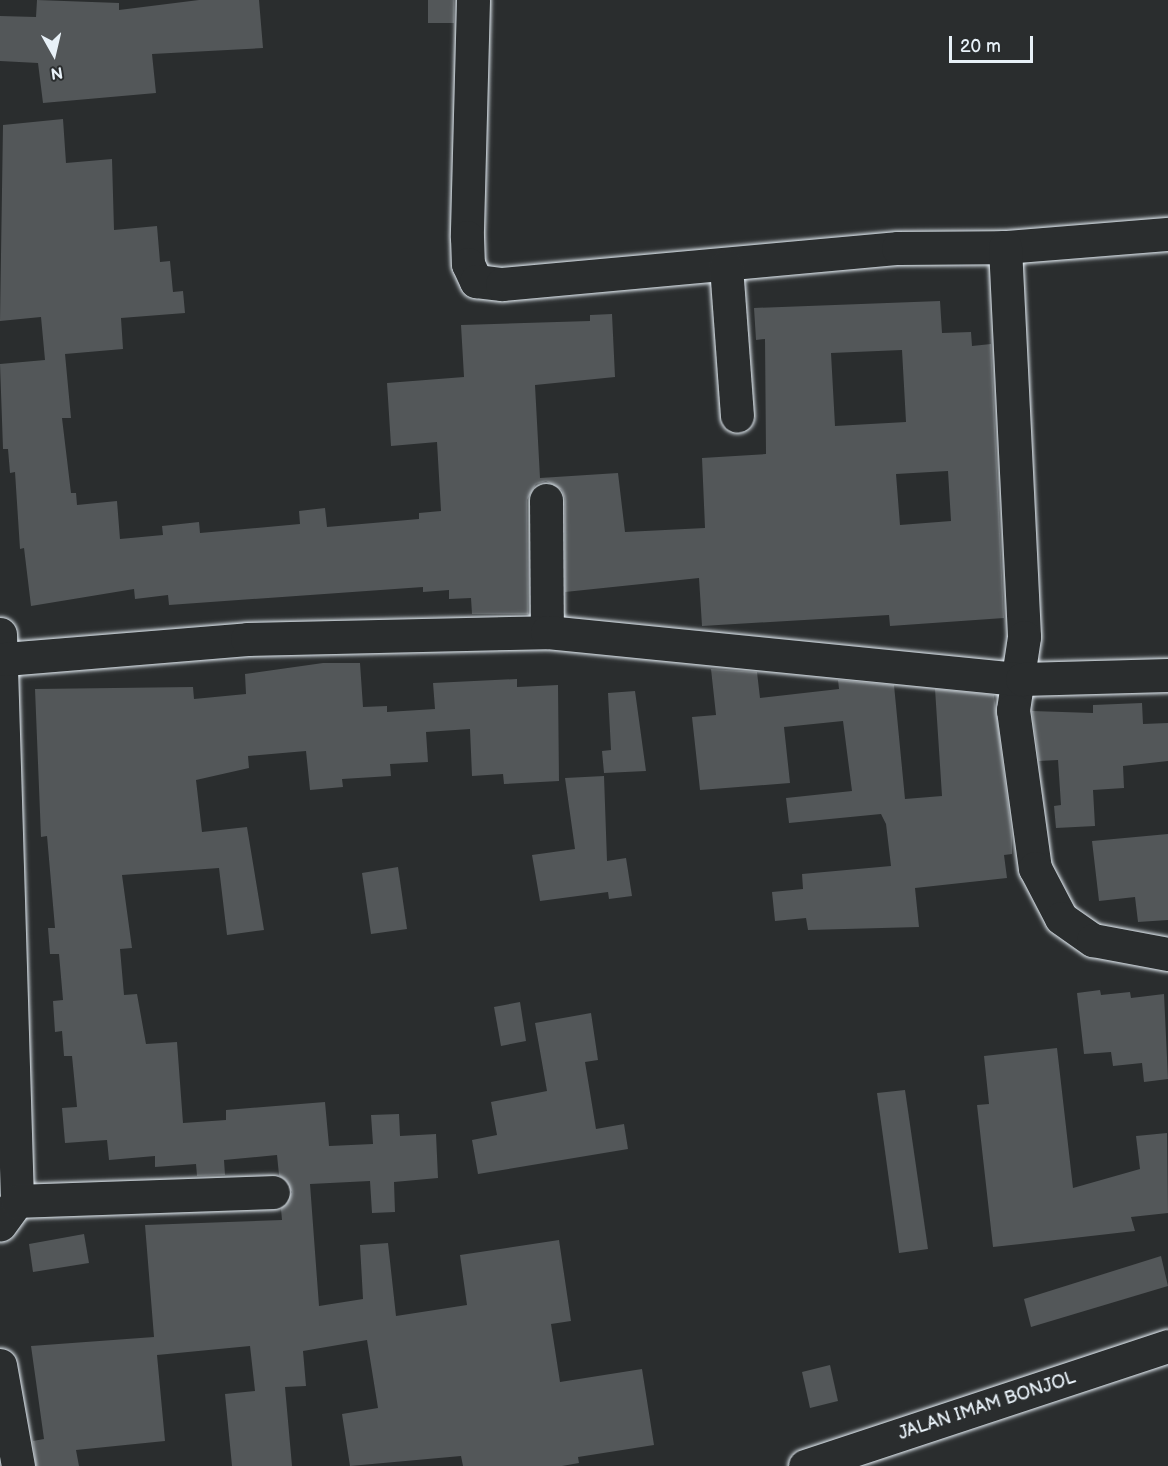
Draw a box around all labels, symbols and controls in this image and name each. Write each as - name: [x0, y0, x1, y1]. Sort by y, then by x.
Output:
- north arrow: [24, 24, 84, 84]
- scale bar: [952, 24, 1036, 62]
- text: 20 m: [960, 36, 1001, 57]
- text: N: [49, 62, 64, 83]
- street label: JALAN IMAM BONJOL: [896, 1367, 1078, 1445]

